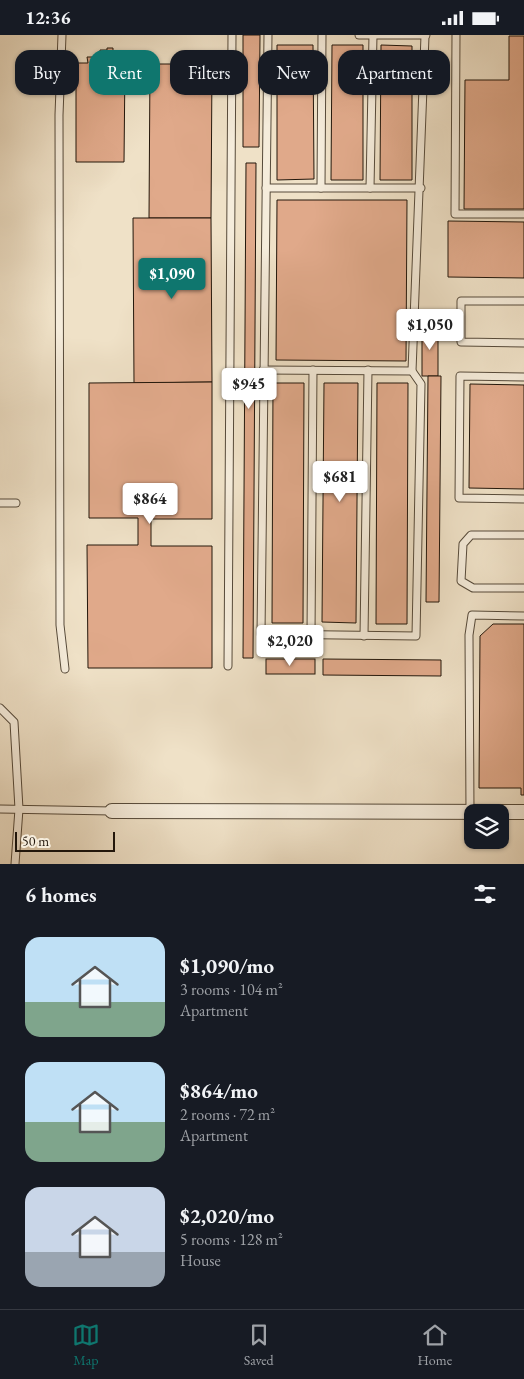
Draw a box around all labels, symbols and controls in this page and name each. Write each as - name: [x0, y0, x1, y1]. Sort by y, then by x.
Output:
- text: 12:36: [25, 5, 71, 30]
- chip: Buy: [15, 50, 79, 95]
- chip: Rent: [89, 50, 160, 95]
- chip: Filters: [170, 50, 248, 95]
- chip: New: [258, 50, 328, 95]
- chip: Apartment: [338, 50, 450, 95]
- pin: $1,090: [131, 257, 213, 300]
- text: $1,090: [149, 263, 195, 284]
- pin: $1,050: [389, 309, 471, 351]
- text: $1,050: [407, 314, 453, 335]
- pin: $945: [219, 367, 279, 410]
- text: $945: [233, 373, 265, 394]
- pin: $681: [310, 461, 370, 503]
- text: $681: [324, 466, 356, 487]
- pin: $864: [120, 483, 180, 525]
- text: $864: [134, 488, 166, 509]
- pin: $2,020: [249, 625, 331, 667]
- text: $2,020: [267, 630, 313, 651]
- map controls: [464, 804, 509, 849]
- button: layers: [464, 804, 509, 849]
- scale bar: [15, 829, 115, 852]
- text: 50 m: [22, 832, 49, 850]
- icon: filters: [471, 880, 499, 908]
- text: 6 homes: [25, 881, 97, 908]
- text: $1,090/mo: [180, 952, 274, 979]
- icon: home: [65, 957, 125, 1017]
- text: 3 rooms · 104 m²: [180, 979, 283, 1000]
- text: Apartment: [180, 1000, 248, 1021]
- text: $864/mo: [180, 1077, 258, 1104]
- icon: home: [65, 1082, 125, 1142]
- text: 2 rooms · 72 m²: [180, 1104, 275, 1125]
- text: Apartment: [180, 1125, 248, 1146]
- text: $2,020/mo: [180, 1202, 274, 1229]
- icon: home: [65, 1207, 125, 1267]
- text: 5 rooms · 128 m²: [180, 1229, 283, 1250]
- text: House: [180, 1250, 221, 1271]
- tab: Map: [72, 1321, 100, 1369]
- tab: Saved: [244, 1321, 274, 1369]
- tab: Home: [417, 1321, 452, 1369]

